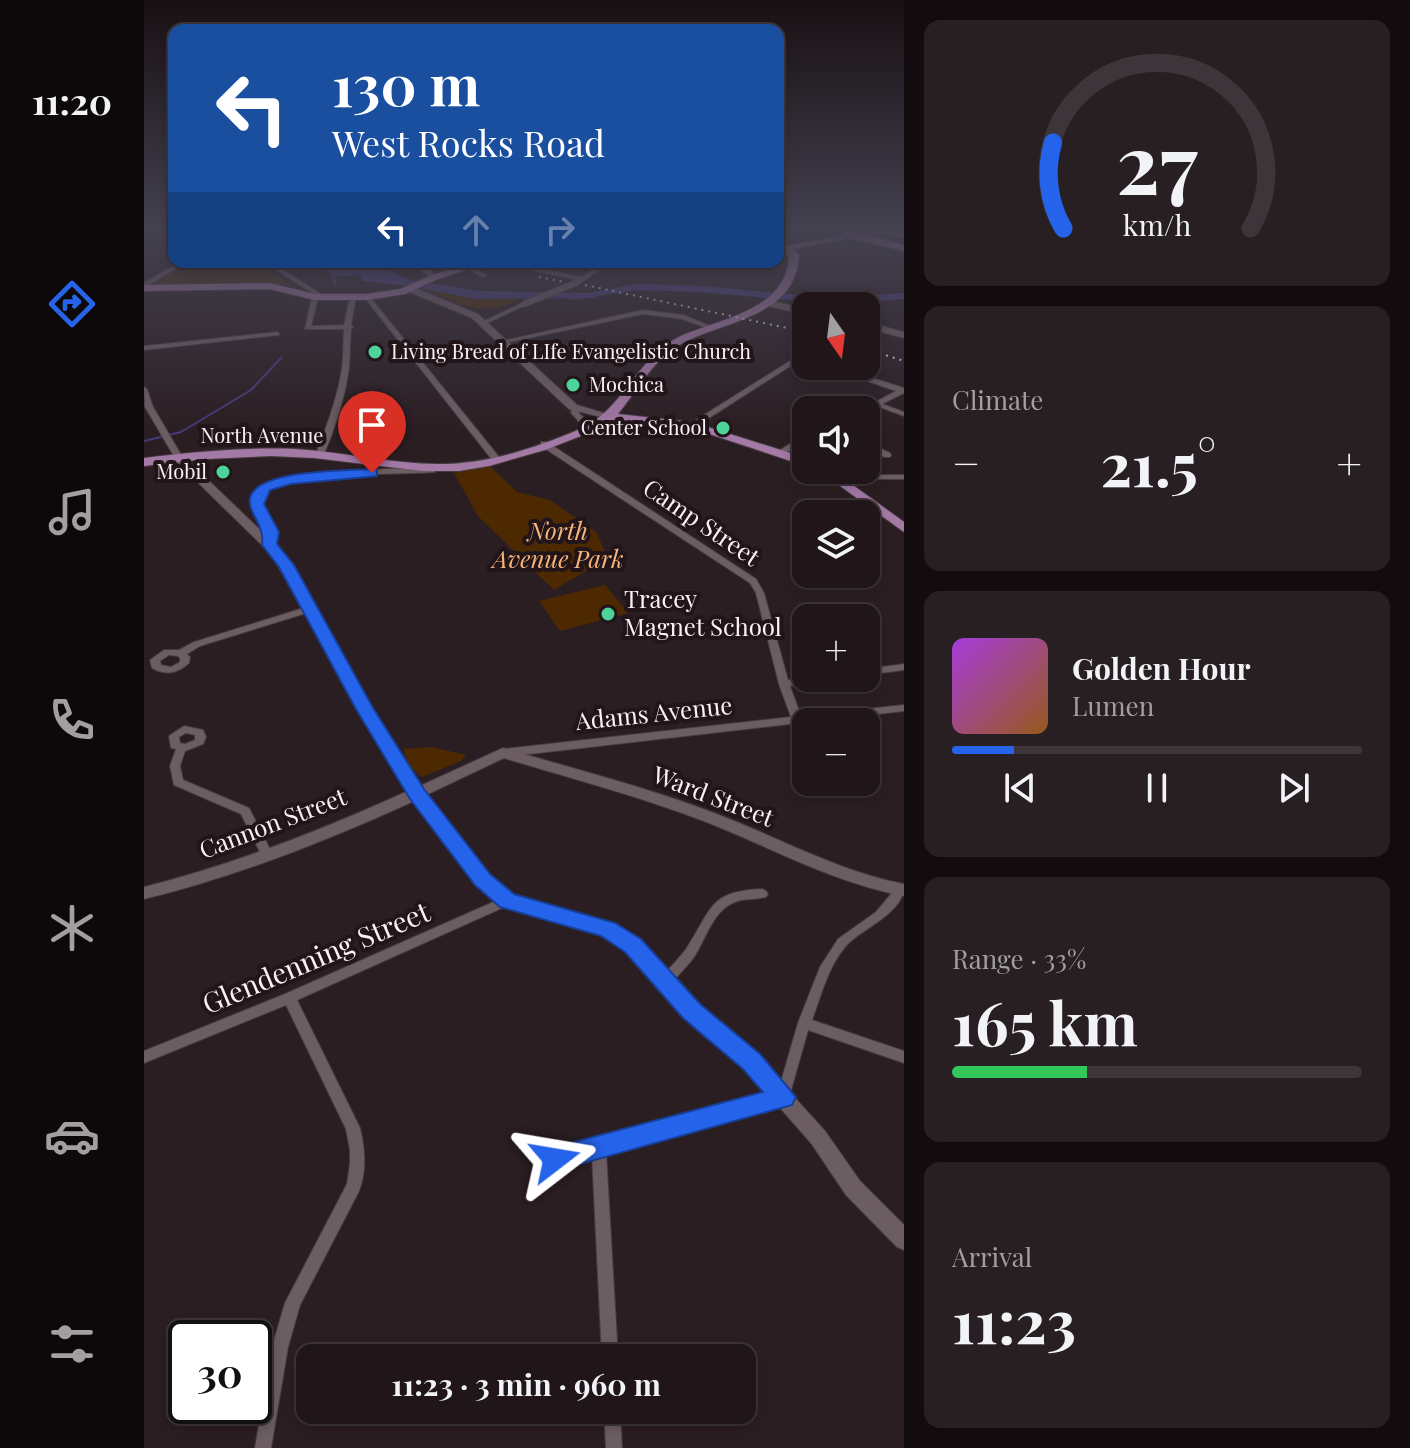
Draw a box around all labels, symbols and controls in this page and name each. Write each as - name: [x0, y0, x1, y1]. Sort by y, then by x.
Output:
- text: 130 m: [332, 46, 480, 121]
- icon: left: [200, 56, 304, 160]
- text: 11:20: [32, 76, 112, 124]
- text: 27: [1116, 104, 1198, 215]
- text: West Rocks Road: [332, 118, 605, 166]
- text: km/h: [1123, 205, 1191, 243]
- icon: left: [370, 208, 414, 252]
- icon: ahead: [454, 208, 498, 252]
- icon: right: [538, 208, 582, 252]
- icon: directions: [44, 276, 100, 332]
- north arrow: [792, 292, 880, 380]
- map controls: [792, 292, 880, 796]
- place label: Living Bread of LIfe Evangelistic Church: [391, 337, 751, 364]
- marker: Living Bread of LIfe Evangelistic Church: [366, 343, 384, 361]
- place label: Mochica: [589, 370, 664, 397]
- marker: Mochica: [564, 376, 582, 394]
- text: Climate: [952, 382, 1043, 417]
- pin: [338, 391, 406, 473]
- button: sound: [792, 396, 880, 484]
- icon: arrive: [350, 403, 394, 447]
- place label: Center School: [581, 413, 707, 440]
- marker: Center School: [714, 419, 732, 437]
- street label: North Avenue: [201, 421, 323, 448]
- text: 21.5°: [1100, 422, 1216, 502]
- text: −: [952, 432, 980, 491]
- text: +: [1336, 432, 1362, 491]
- place label: Mobil: [156, 457, 207, 484]
- marker: Mobil: [214, 463, 232, 481]
- street label: Camp Street: [638, 471, 767, 572]
- icon: music: [44, 484, 100, 540]
- button: layers: [792, 500, 880, 588]
- park label: North Avenue Park: [489, 514, 624, 574]
- place label: Tracey Magnet School: [624, 582, 782, 642]
- button: +: [792, 604, 880, 692]
- marker: Tracey Magnet School: [599, 605, 617, 623]
- text: Golden Hour: [1072, 648, 1251, 688]
- street label: Adams Avenue: [573, 688, 734, 736]
- text: Lumen: [1072, 688, 1154, 723]
- icon: phone: [44, 692, 100, 748]
- button: −: [792, 708, 880, 796]
- street label: Ward Street: [648, 757, 779, 833]
- icon: previous: [998, 766, 1042, 810]
- icon: pause: [1135, 766, 1179, 810]
- icon: next: [1272, 766, 1316, 810]
- street label: Cannon Street: [194, 779, 351, 865]
- street label: Glendenning Street: [196, 892, 436, 1021]
- icon: climate: [44, 900, 100, 956]
- text: Range · 33%: [952, 941, 1086, 976]
- text: 165 km: [952, 981, 1138, 1061]
- icon: car: [44, 1108, 100, 1164]
- position arrow: [513, 1117, 597, 1201]
- text: Arrival: [952, 1239, 1032, 1274]
- text: 11:23: [952, 1279, 1076, 1359]
- icon: filters: [44, 1316, 100, 1372]
- speed limit sign: 30: [168, 1320, 272, 1424]
- text: 11:23 · 3 min · 960 m: [391, 1364, 661, 1404]

